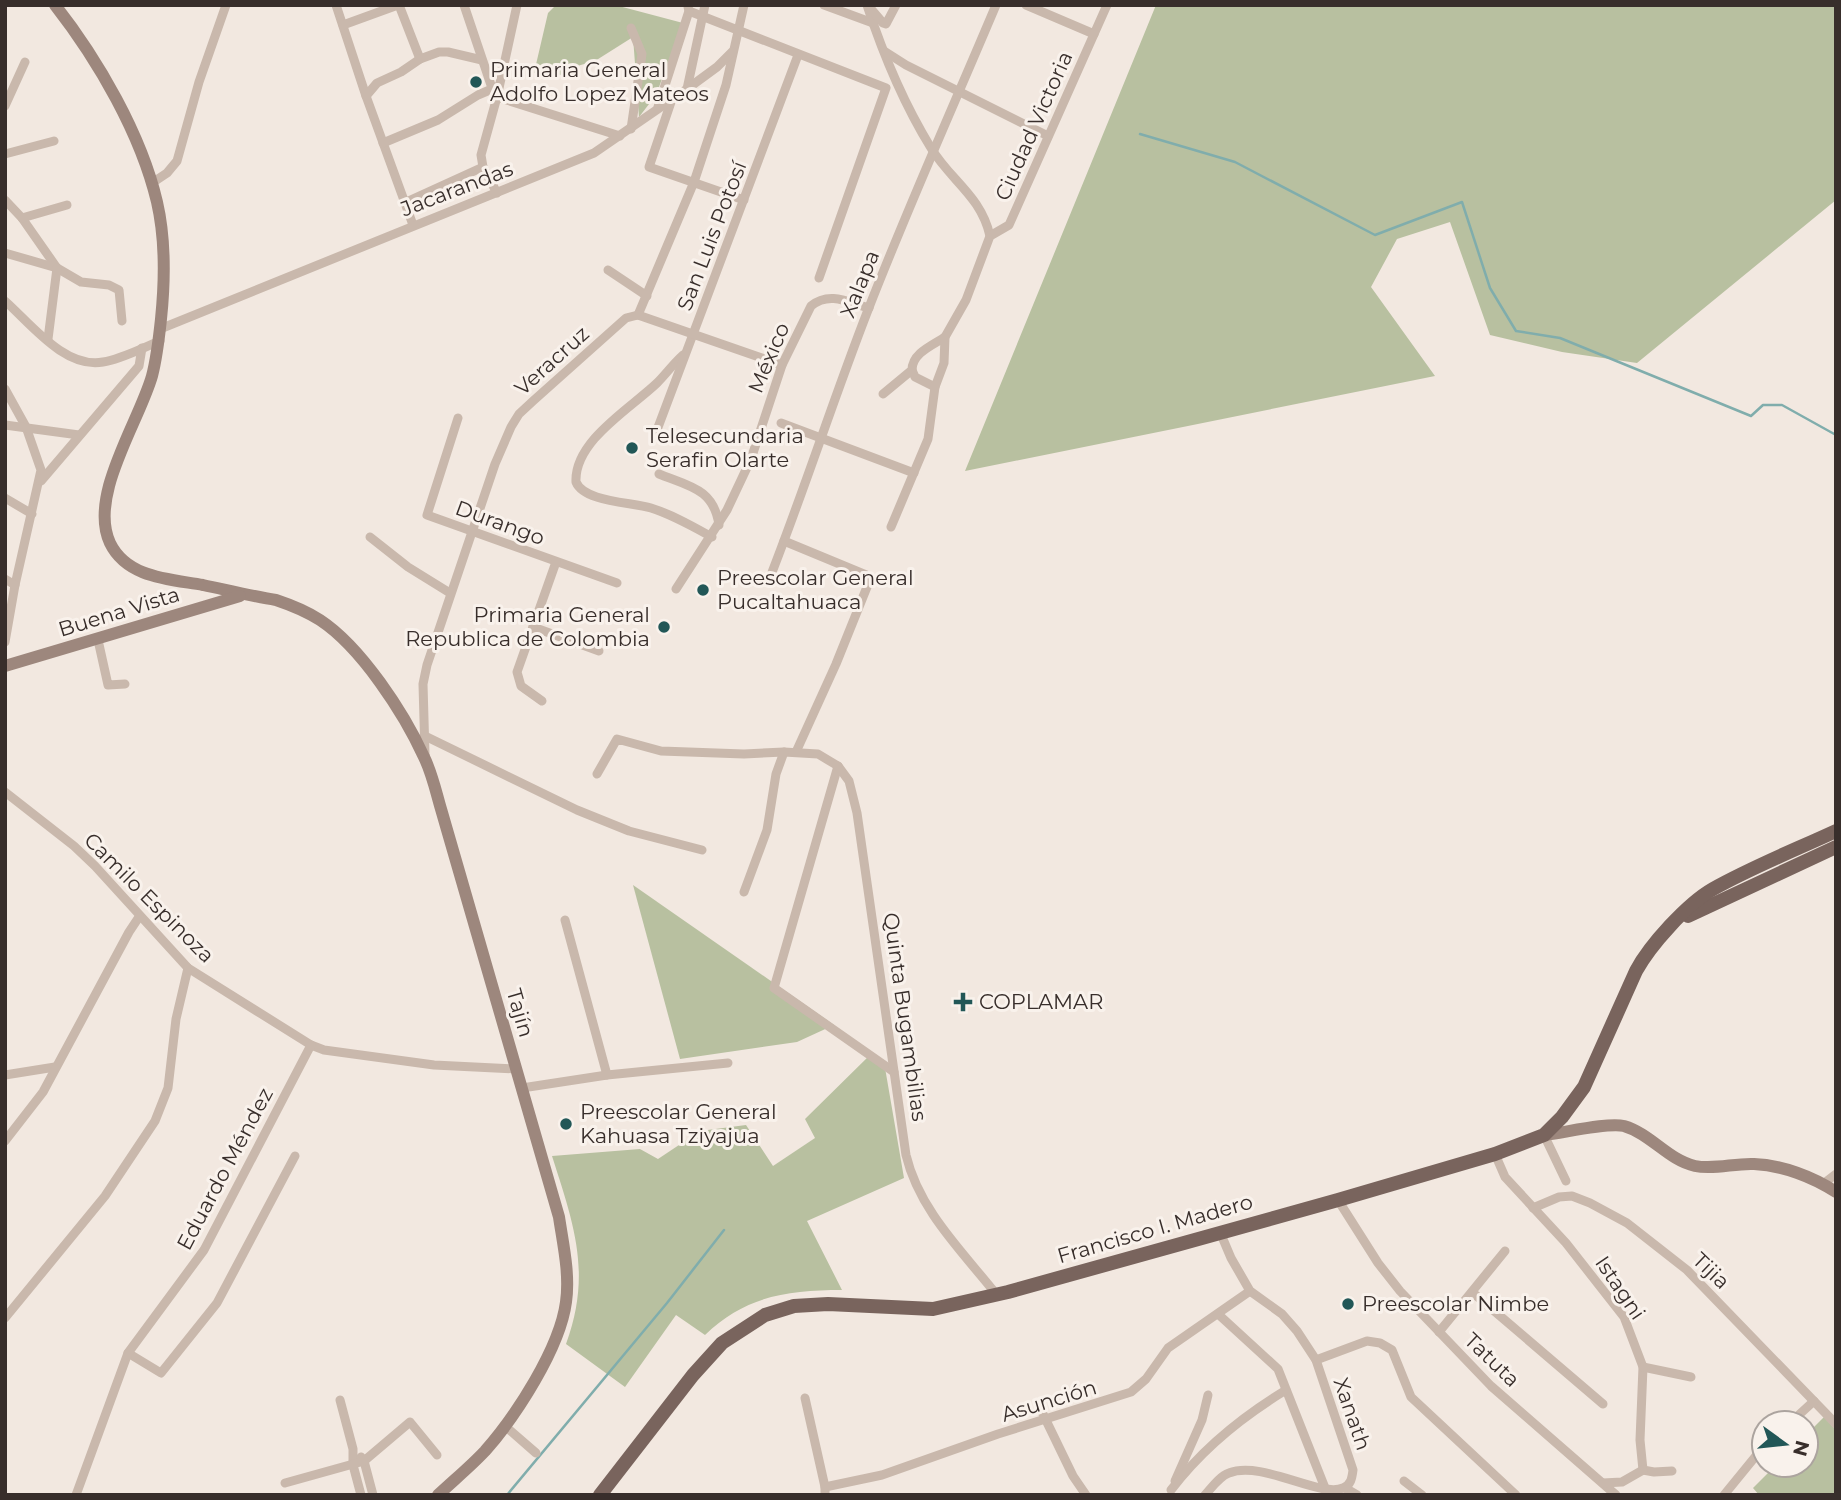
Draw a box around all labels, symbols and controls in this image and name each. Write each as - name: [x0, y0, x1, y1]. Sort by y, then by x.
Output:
- street label: Ciudad Victoria: [989, 47, 1078, 204]
- place label: Primaria General Adolfo Lopez Mateos: [490, 57, 709, 106]
- marker: Primaria General Adolfo Lopez Mateos: [468, 74, 484, 90]
- street label: Jacarandas: [396, 156, 516, 222]
- street label: San Luis Potosí: [672, 156, 752, 314]
- street label: Xalapa: [835, 246, 884, 321]
- street label: México: [743, 319, 795, 397]
- street label: Veracruz: [509, 321, 594, 400]
- place label: Telesecundaria Serafin Olarte: [646, 423, 804, 472]
- marker: Telesecundaria Serafin Olarte: [624, 440, 640, 456]
- street label: Durango: [452, 495, 548, 550]
- place label: Preescolar General Pucaltahuaca: [717, 565, 914, 614]
- street label: Buena Vista: [55, 581, 182, 642]
- marker: Preescolar General Pucaltahuaca: [695, 582, 711, 598]
- place label: Primaria General Republica de Colombia: [405, 602, 650, 651]
- marker: Primaria General Republica de Colombia: [656, 619, 672, 635]
- street label: Camilo Espinoza: [79, 827, 220, 968]
- street label: Quinta Bugambilias: [878, 911, 933, 1123]
- street label: Tajín: [502, 986, 539, 1040]
- place label: COPLAMAR: [979, 989, 1103, 1014]
- marker: COPLAMAR: [953, 992, 973, 1012]
- street label: Eduardo Méndez: [171, 1083, 278, 1254]
- place label: Preescolar General Kahuasa Tziyajua: [580, 1099, 777, 1148]
- marker: Preescolar General Kahuasa Tziyajua: [558, 1116, 574, 1132]
- street label: Francisco I. Madero: [1054, 1189, 1255, 1268]
- street label: Tijia: [1688, 1247, 1735, 1294]
- street label: Istagni: [1590, 1251, 1651, 1324]
- place label: Preescolar Nimbe: [1362, 1291, 1549, 1316]
- marker: Preescolar Nimbe: [1340, 1296, 1356, 1312]
- street label: Tatuta: [1460, 1327, 1525, 1392]
- street label: Asunción: [998, 1374, 1099, 1427]
- street label: Xanath: [1328, 1374, 1377, 1453]
- north arrow: [1750, 1409, 1820, 1479]
- text: N: [1788, 1438, 1814, 1459]

